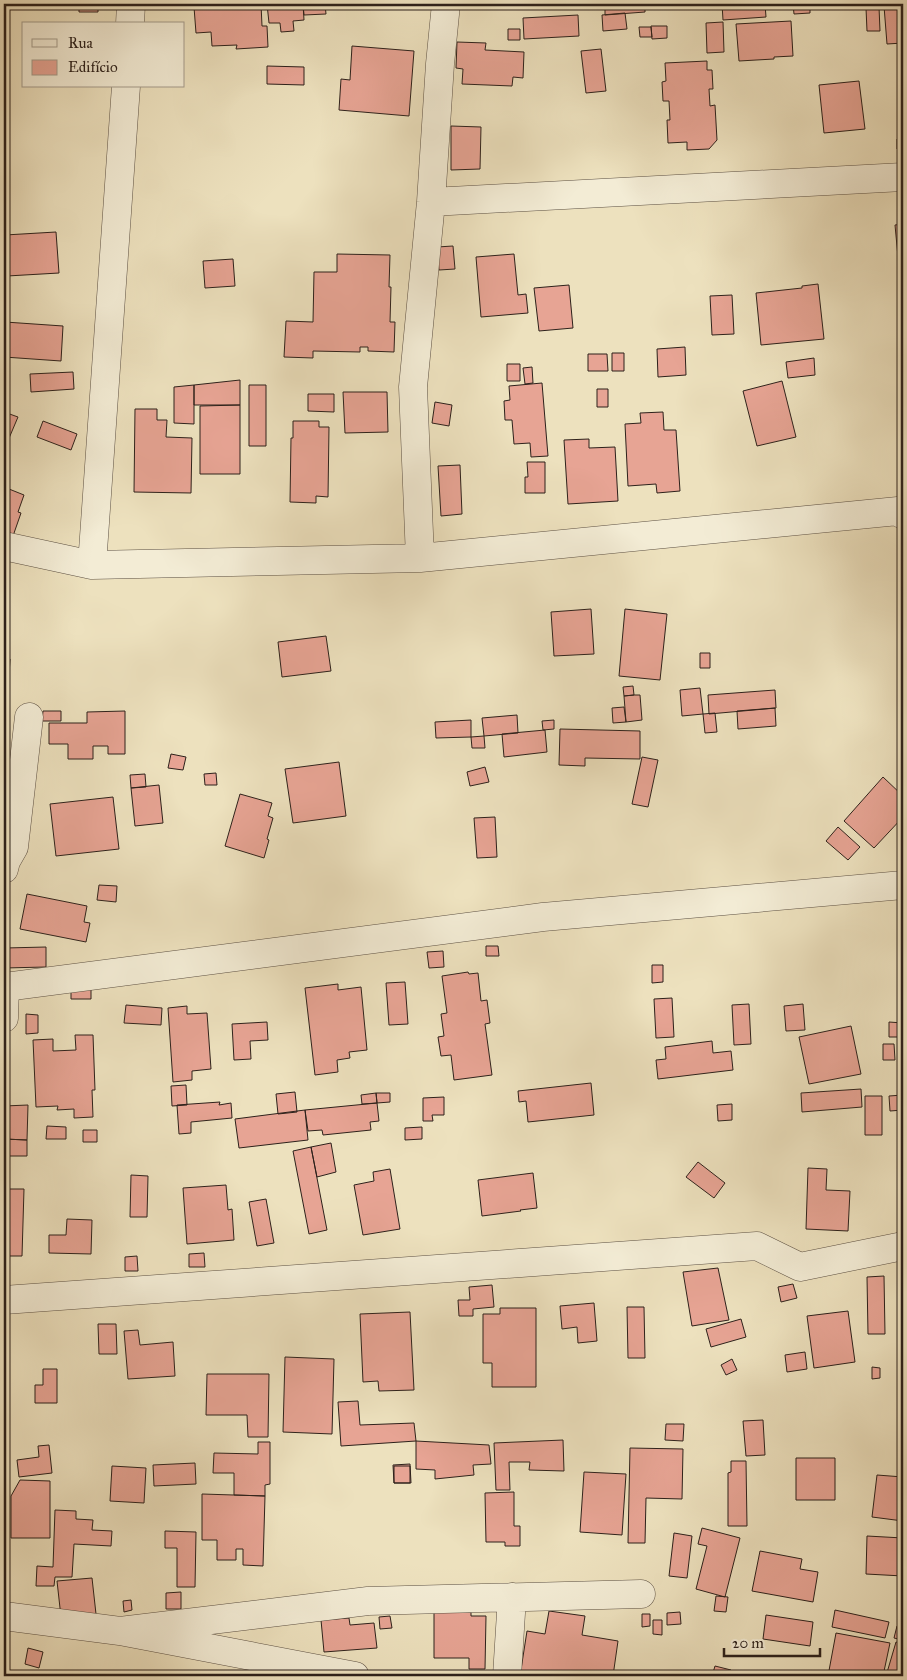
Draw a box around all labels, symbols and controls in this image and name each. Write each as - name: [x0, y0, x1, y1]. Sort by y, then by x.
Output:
- legend: [22, 22, 185, 88]
- text: Rua: [68, 34, 93, 52]
- text: Edifício: [68, 58, 118, 76]
- scale bar: [724, 1625, 821, 1657]
- text: 20 m: [732, 1634, 764, 1652]

